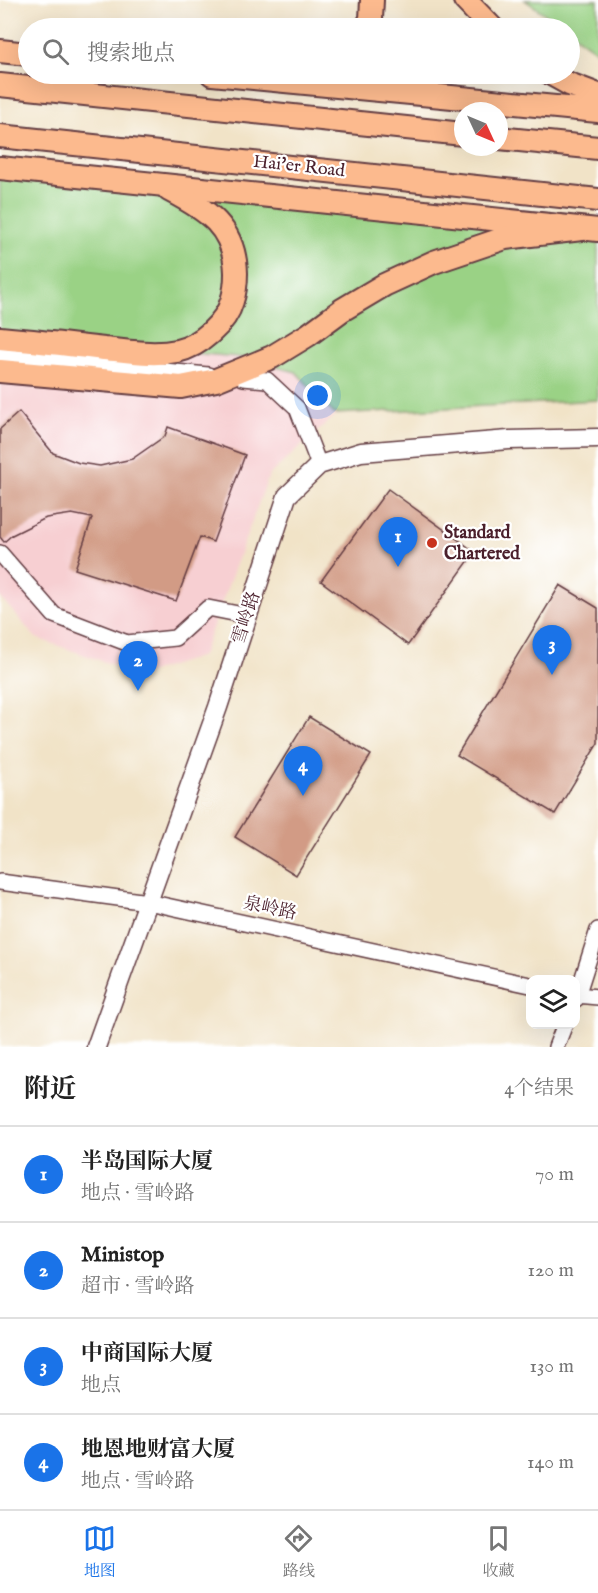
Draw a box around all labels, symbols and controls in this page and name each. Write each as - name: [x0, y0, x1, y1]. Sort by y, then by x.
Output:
- search box: [18, 18, 580, 84]
- icon: search: [39, 35, 72, 68]
- text: 搜索地点: [87, 40, 175, 68]
- north arrow: [454, 102, 508, 156]
- street label: Hai'er Road: [252, 151, 346, 183]
- your location: [303, 381, 332, 410]
- pin: 1: [378, 518, 418, 567]
- place label: Standard Chartered: [444, 522, 520, 566]
- marker: Standard Chartered: [425, 536, 439, 550]
- street label: 雪岭路: [228, 589, 266, 647]
- pin: 3: [532, 626, 572, 675]
- pin: 2: [118, 642, 158, 691]
- pin: 4: [284, 746, 322, 796]
- street label: 泉岭路: [241, 892, 299, 926]
- map controls: [526, 975, 580, 1029]
- button: layers: [526, 975, 580, 1029]
- text: 附近: [24, 1073, 76, 1106]
- text: 4个结果: [504, 1076, 574, 1101]
- text: 半岛国际大厦: [81, 1148, 213, 1176]
- text: 1: [40, 1162, 47, 1187]
- text: 70 m: [535, 1162, 574, 1187]
- text: 地点 · 雪岭路: [81, 1181, 194, 1206]
- text: Ministop: [81, 1241, 164, 1269]
- text: 2: [39, 1258, 48, 1283]
- text: 120 m: [528, 1258, 574, 1283]
- text: 超市 · 雪岭路: [81, 1274, 194, 1299]
- text: 中商国际大厦: [81, 1340, 213, 1368]
- text: 3: [40, 1354, 47, 1379]
- text: 130 m: [529, 1354, 574, 1379]
- text: 地点: [81, 1373, 121, 1398]
- text: 地恩地财富大厦: [81, 1436, 235, 1464]
- text: 4: [39, 1450, 48, 1475]
- text: 140 m: [527, 1450, 574, 1475]
- text: 地点 · 雪岭路: [81, 1469, 194, 1494]
- tab: 地图: [83, 1522, 116, 1582]
- tab: 路线: [282, 1522, 315, 1582]
- tab: 收藏: [482, 1522, 515, 1582]

